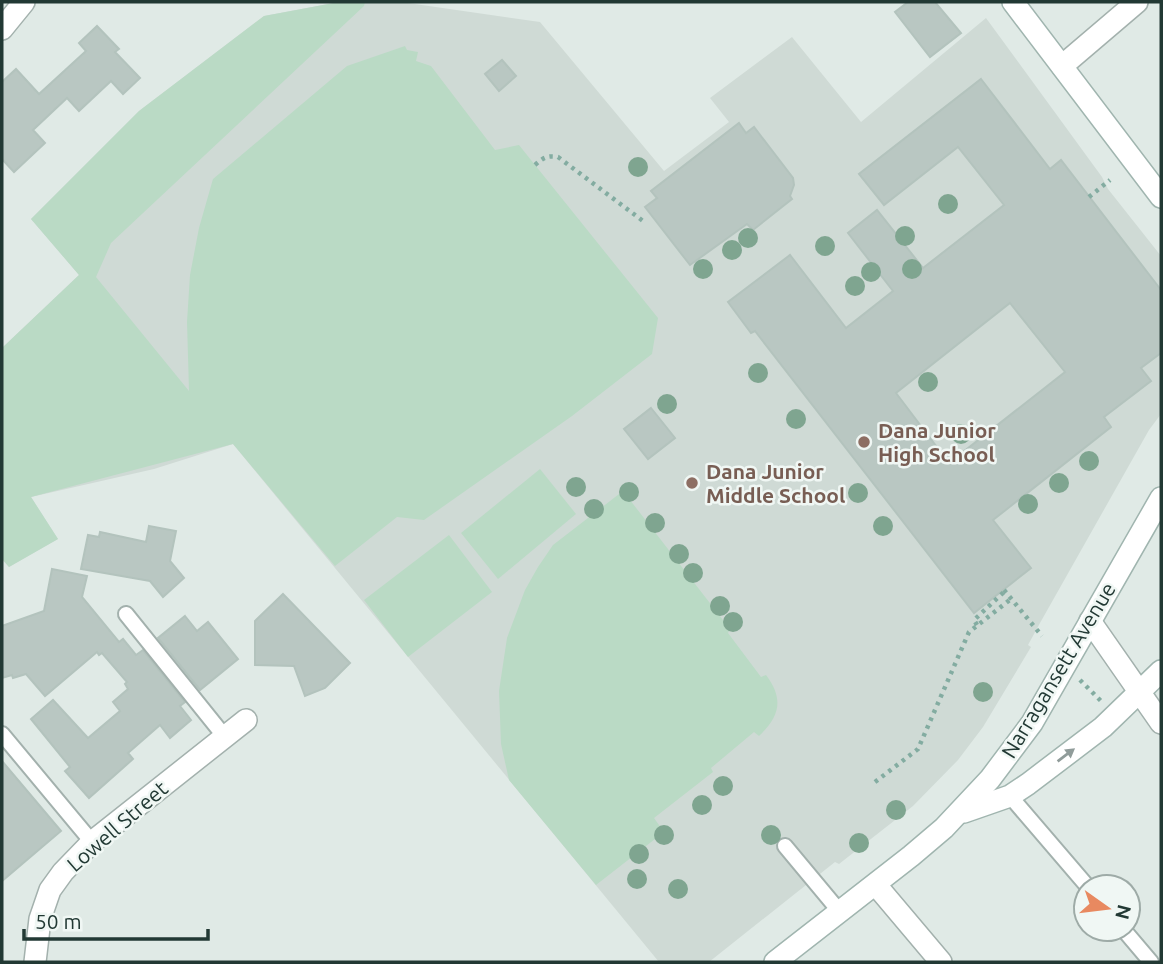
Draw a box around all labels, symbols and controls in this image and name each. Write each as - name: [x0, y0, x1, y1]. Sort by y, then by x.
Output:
- place label: Dana Junior High School: [878, 418, 996, 466]
- marker: Dana Junior High School: [856, 434, 872, 450]
- place label: Dana Junior Middle School: [706, 459, 845, 507]
- marker: Dana Junior Middle School: [684, 475, 700, 491]
- street label: Narragansett Avenue: [996, 578, 1120, 762]
- one-way arrow: [1056, 748, 1074, 763]
- street label: Lowell Street: [62, 776, 172, 876]
- north arrow: [1072, 873, 1142, 943]
- scale bar: [24, 898, 208, 942]
- text: N: [1111, 903, 1136, 922]
- text: 50 m: [35, 909, 82, 933]

